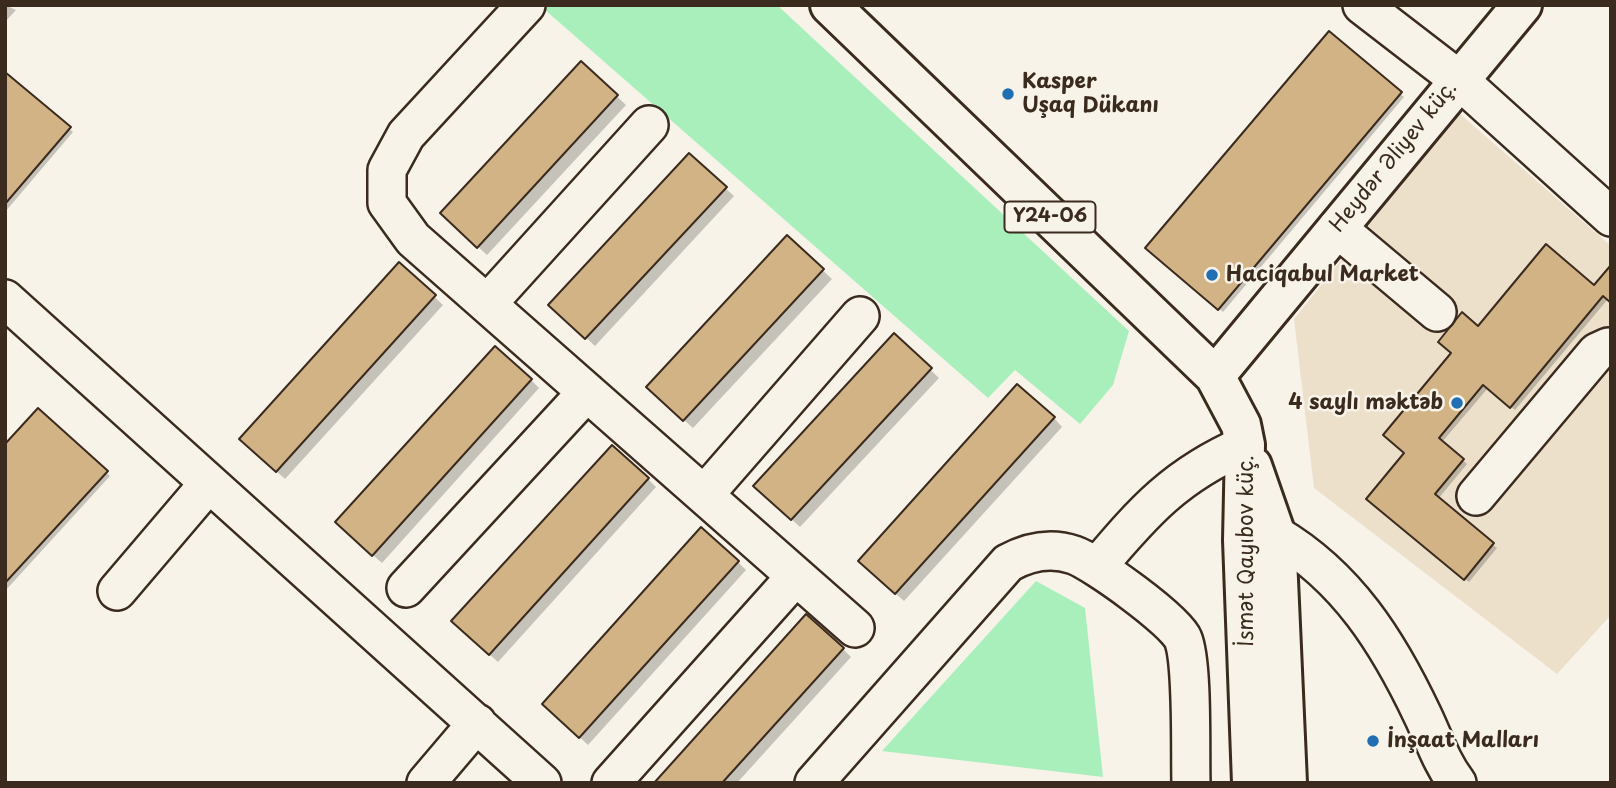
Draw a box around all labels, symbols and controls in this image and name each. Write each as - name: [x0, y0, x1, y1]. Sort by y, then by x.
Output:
- place label: Kasper Uşaq Dükanı: [1022, 69, 1159, 119]
- street label: Heydər Əliyev küç.: [1325, 76, 1463, 238]
- marker: Kasper Uşaq Dükanı: [1000, 86, 1016, 102]
- road number: Y24-06: [1004, 202, 1096, 232]
- place label: Haciqabul Market: [1226, 262, 1419, 288]
- marker: Haciqabul Market: [1204, 267, 1220, 283]
- place label: 4 saylı məktəb: [1288, 390, 1443, 416]
- marker: 4 saylı məktəb: [1449, 395, 1465, 411]
- street label: İsmət Qayıbov küç.: [1234, 455, 1260, 647]
- place label: İnşaat Malları: [1387, 728, 1539, 754]
- marker: İnşaat Malları: [1365, 733, 1381, 749]

